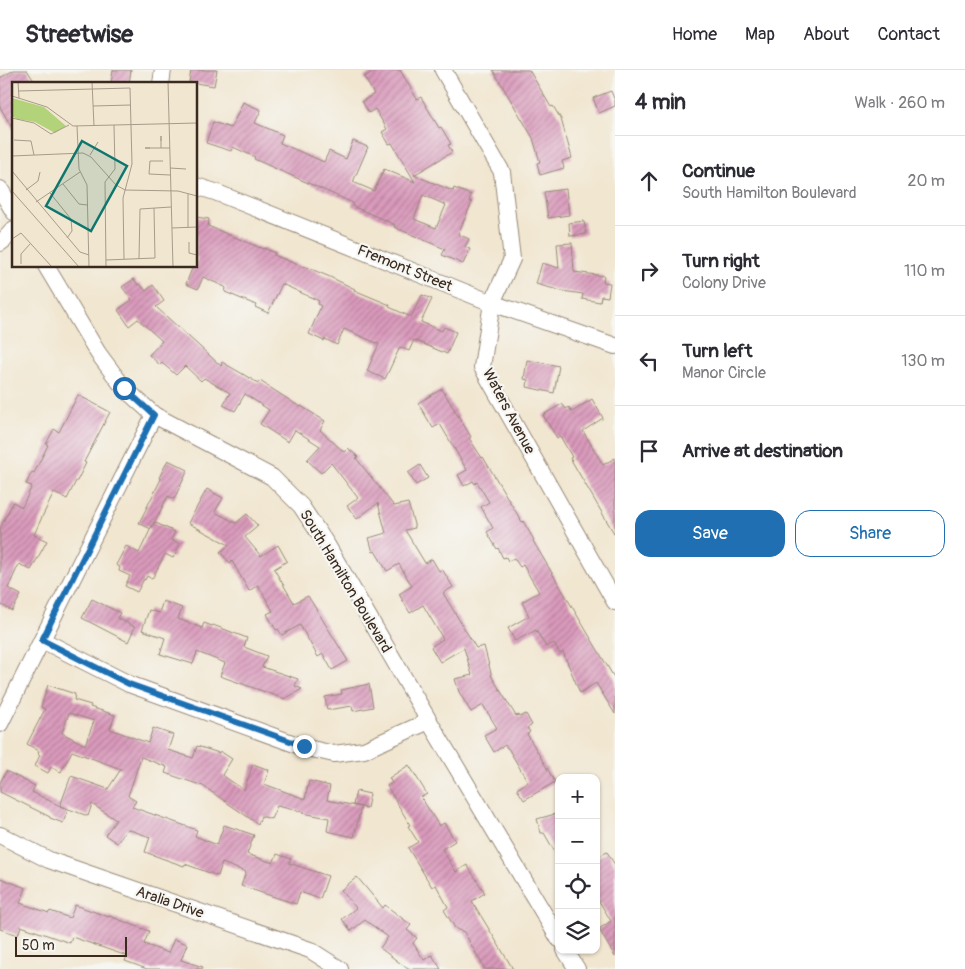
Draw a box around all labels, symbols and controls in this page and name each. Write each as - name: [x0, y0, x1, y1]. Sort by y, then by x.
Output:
- text: Streetwise: [25, 20, 133, 49]
- text: Home: [672, 23, 717, 46]
- text: Map: [745, 23, 775, 46]
- text: About: [803, 23, 849, 46]
- text: Contact: [877, 23, 940, 46]
- inset map: [12, 82, 198, 268]
- text: 4 min: [635, 89, 686, 116]
- text: Walk · 260 m: [854, 93, 945, 113]
- text: Continue: [682, 159, 755, 183]
- icon: ahead: [635, 167, 663, 195]
- text: 20 m: [907, 171, 945, 191]
- text: South Hamilton Boulevard: [682, 183, 857, 203]
- street label: Fremont Street: [354, 241, 456, 297]
- text: Turn right: [682, 249, 760, 273]
- icon: right: [635, 257, 663, 285]
- text: 110 m: [904, 261, 945, 281]
- text: Colony Drive: [682, 273, 766, 293]
- text: Turn left: [682, 339, 752, 363]
- icon: left: [635, 347, 663, 375]
- text: 130 m: [901, 351, 945, 371]
- text: Manor Circle: [682, 363, 766, 383]
- street label: Waters Avenue: [478, 365, 539, 458]
- route start: [113, 377, 136, 400]
- icon: arrive: [635, 437, 663, 465]
- text: Arrive at destination: [682, 439, 843, 463]
- street label: South Hamilton Boulevard: [295, 506, 396, 656]
- button: Save: [635, 510, 785, 557]
- button: Share: [795, 510, 945, 557]
- route end: [293, 735, 316, 758]
- map controls: [555, 774, 600, 954]
- button: +: [555, 774, 600, 819]
- button: −: [555, 819, 600, 864]
- button: locate: [555, 864, 600, 909]
- street label: Aralia Drive: [133, 882, 207, 923]
- button: layers: [555, 909, 600, 954]
- scale bar: [15, 934, 128, 957]
- text: 50 m: [22, 937, 55, 954]

